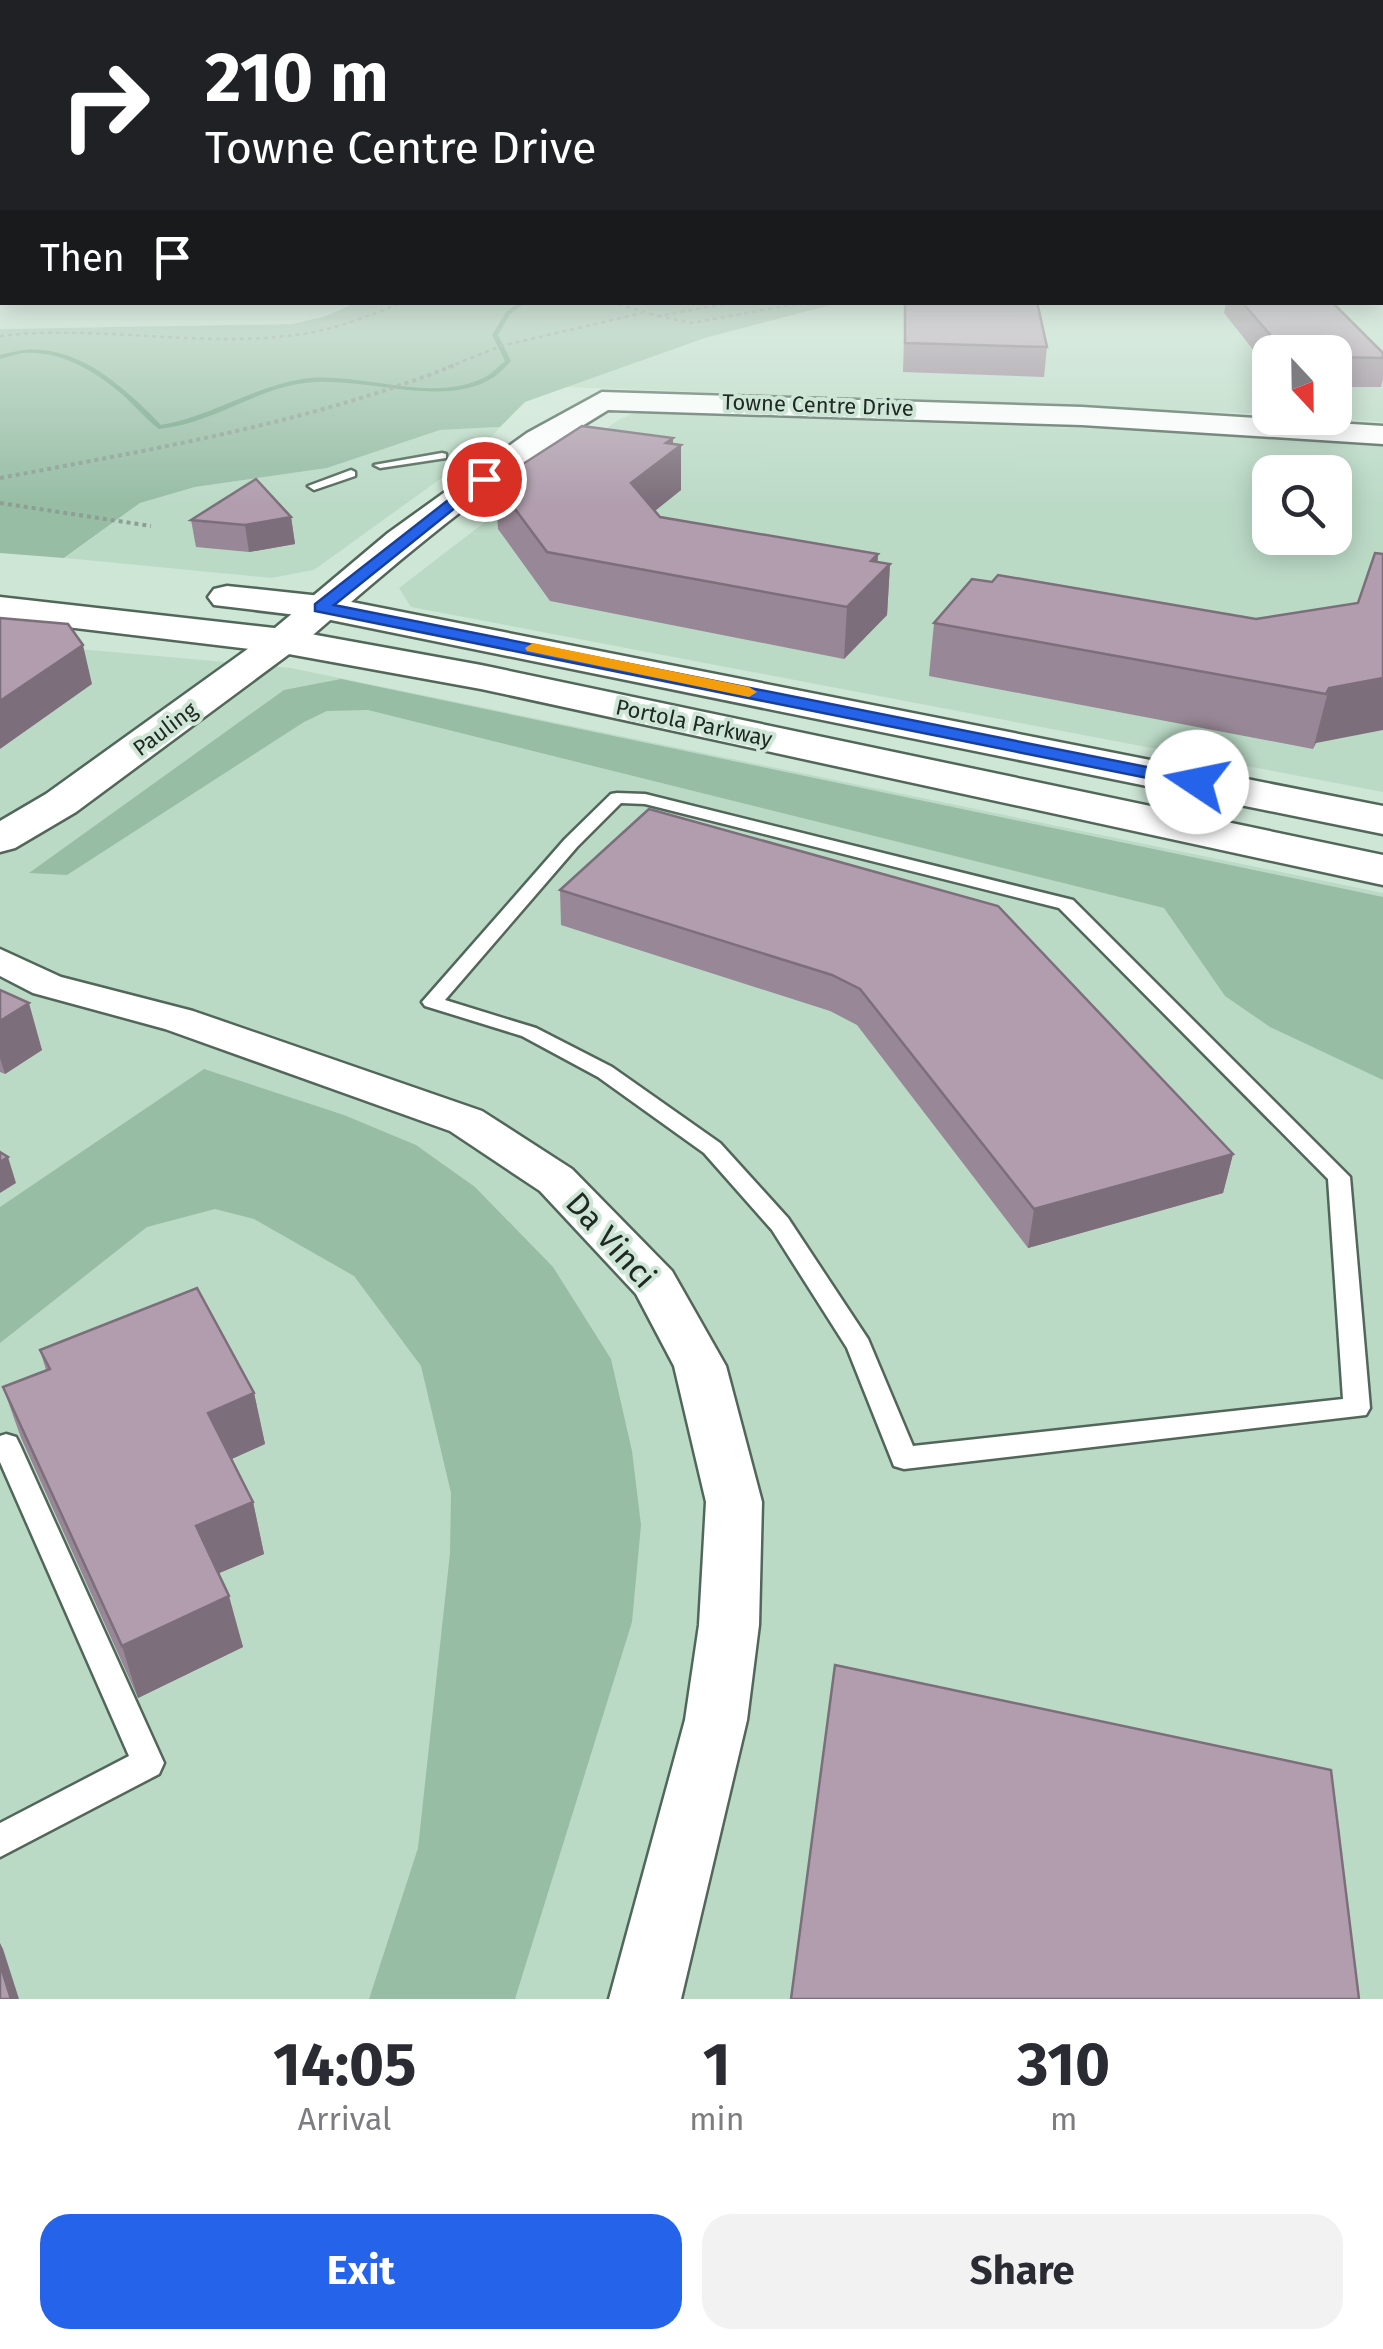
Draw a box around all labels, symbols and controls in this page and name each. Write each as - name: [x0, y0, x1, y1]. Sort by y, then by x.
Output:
- text: 210 m: [205, 36, 389, 120]
- icon: right: [40, 40, 170, 170]
- text: Towne Centre Drive: [205, 121, 597, 175]
- icon: arrive: [145, 230, 200, 285]
- text: Then: [40, 235, 125, 281]
- north arrow: [1252, 335, 1352, 435]
- map controls: [1252, 335, 1352, 555]
- street label: Towne Centre Drive: [722, 388, 914, 422]
- pin: [442, 437, 527, 522]
- icon: arrive: [457, 452, 512, 507]
- button: search: [1252, 455, 1352, 555]
- street label: Portola Parkway: [613, 693, 775, 753]
- street label: Pauling: [128, 696, 203, 762]
- position arrow: [1145, 730, 1249, 834]
- street label: Da Vinci: [558, 1184, 664, 1296]
- text: 14:05: [273, 2029, 416, 2101]
- text: 1: [703, 2029, 731, 2101]
- text: 310: [1017, 2029, 1110, 2101]
- text: Arrival: [298, 2100, 391, 2138]
- text: min: [689, 2100, 744, 2138]
- text: m: [1050, 2100, 1077, 2138]
- button: Exit: [40, 2214, 682, 2329]
- button: Share: [702, 2214, 1343, 2329]

